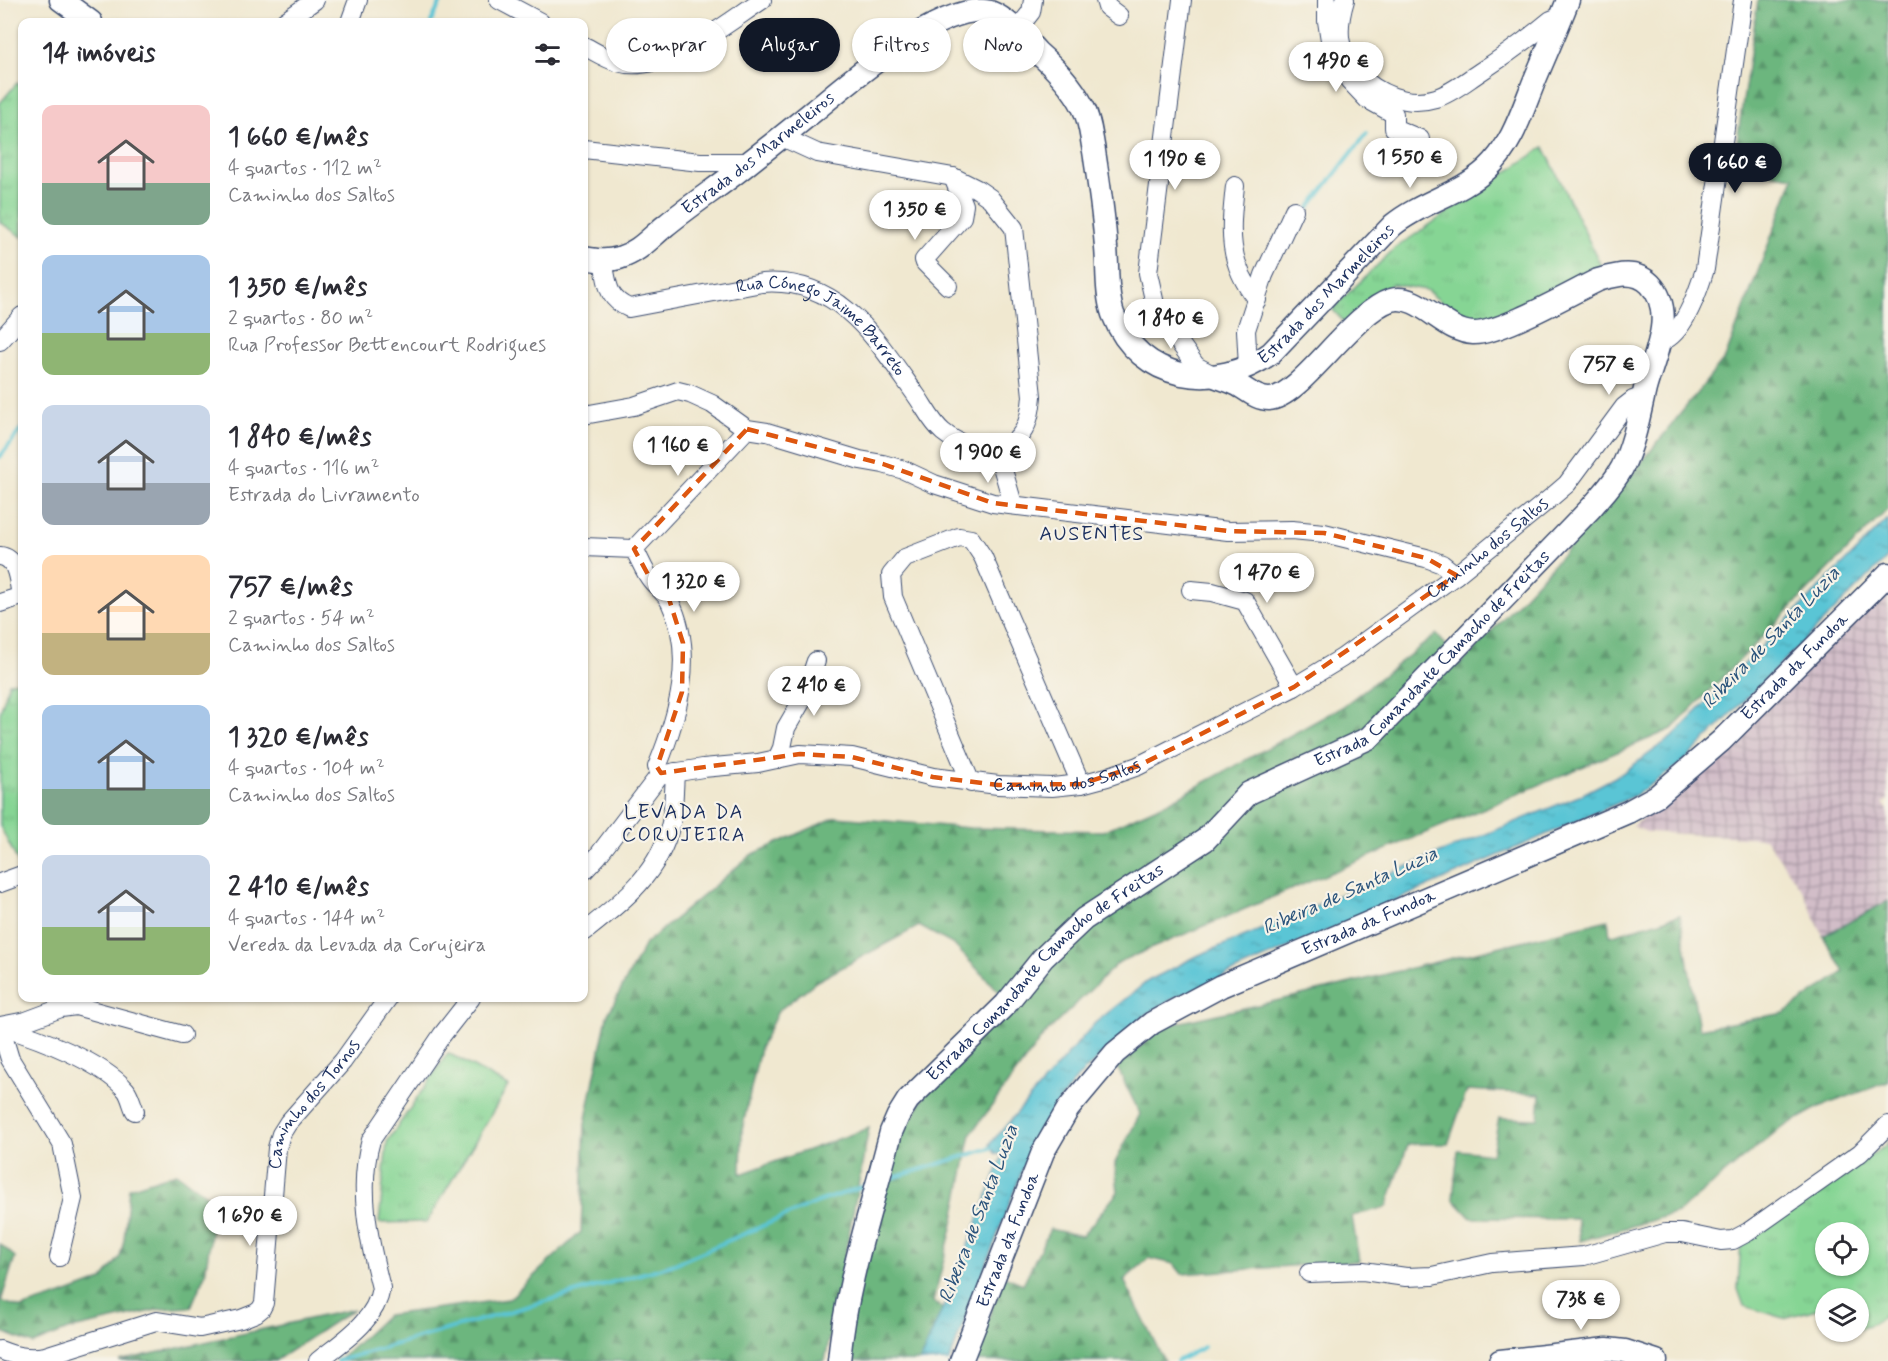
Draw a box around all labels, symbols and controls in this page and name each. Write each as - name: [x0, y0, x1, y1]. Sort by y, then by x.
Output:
- chip: Comprar: [606, 18, 727, 72]
- chip: Alugar: [739, 18, 840, 72]
- chip: Filtros: [852, 18, 951, 72]
- chip: Novo: [963, 18, 1044, 72]
- text: 14 imóveis: [42, 37, 156, 71]
- icon: filters: [531, 38, 564, 71]
- pin: 1 490 €: [1281, 42, 1391, 93]
- text: 1 490 €: [1303, 48, 1369, 75]
- street label: Estrada dos Marmeleiros: [677, 86, 840, 221]
- text: 1 660 €/mês: [228, 121, 368, 155]
- icon: home: [90, 129, 162, 201]
- pin: 1 550 €: [1355, 138, 1465, 189]
- pin: 1 190 €: [1120, 140, 1230, 191]
- pin: 1 660 €: [1680, 143, 1790, 194]
- text: 1 550 €: [1377, 144, 1443, 171]
- text: 1 190 €: [1143, 146, 1207, 173]
- text: 1 660 €: [1703, 149, 1767, 176]
- text: 4 quartos · 112 m²: [228, 155, 382, 182]
- text: Caminho dos Saltos: [228, 182, 395, 209]
- pin: 1 350 €: [860, 190, 970, 241]
- text: 1 350 €: [883, 196, 947, 223]
- street label: Estrada dos Marmeleiros: [1253, 218, 1400, 371]
- text: 1 350 €/mês: [228, 271, 367, 305]
- street label: Rua Cónego Jaime Barreto: [734, 271, 911, 381]
- icon: home: [90, 279, 162, 351]
- pin: 1 840 €: [1116, 299, 1226, 350]
- text: 2 quartos · 80 m²: [228, 305, 373, 332]
- text: 1 840 €: [1138, 305, 1204, 332]
- text: Rua Professor Bettencourt Rodrigues: [228, 332, 546, 359]
- pin: 757 €: [1567, 345, 1651, 396]
- text: 757 €: [1583, 351, 1635, 378]
- text: 1 840 €/mês: [228, 421, 371, 455]
- pin: 1 160 €: [623, 426, 733, 477]
- icon: home: [90, 429, 162, 501]
- text: 1 160 €: [647, 432, 709, 459]
- pin: 1 900 €: [933, 433, 1043, 484]
- text: 1 900 €: [954, 439, 1022, 466]
- text: 4 quartos · 116 m²: [228, 455, 379, 482]
- text: Estrada do Livramento: [228, 482, 420, 509]
- street label: Caminho dos Saltos: [1422, 492, 1554, 605]
- district label: AUSENTES: [1039, 521, 1145, 548]
- street label: Estrada Comandante Camacho de Freitas: [1310, 545, 1556, 773]
- pin: 1 470 €: [1212, 553, 1322, 604]
- text: 1 470 €: [1233, 559, 1301, 586]
- water label: Ribeira de Santa Luzia: [1696, 561, 1846, 715]
- pin: 1 320 €: [639, 562, 749, 613]
- text: 1 320 €: [662, 568, 726, 595]
- text: 757 €/mês: [228, 571, 353, 605]
- icon: home: [90, 579, 162, 651]
- text: 2 quartos · 54 m²: [228, 605, 375, 632]
- street label: Estrada da Fundoa: [1736, 608, 1854, 726]
- text: Caminho dos Saltos: [228, 632, 395, 659]
- pin: 2 410 €: [759, 666, 869, 717]
- text: 2 410 €: [782, 672, 846, 699]
- text: 1 320 €/mês: [228, 721, 368, 755]
- icon: home: [90, 729, 162, 801]
- street label: Caminho dos Saltos: [993, 754, 1144, 799]
- text: 4 quartos · 104 m²: [228, 755, 385, 782]
- text: Caminho dos Saltos: [228, 782, 395, 809]
- district label: LEVADA DA CORUJEIRA: [622, 799, 746, 849]
- water label: Ribeira de Santa Luzia: [1258, 840, 1442, 942]
- street label: Estrada Comandante Camacho de Freitas: [922, 858, 1169, 1087]
- text: 2 410 €/mês: [228, 871, 369, 905]
- icon: home: [90, 879, 162, 951]
- street label: Estrada da Fundoa: [1298, 884, 1440, 962]
- text: 4 quartos · 144 m²: [228, 905, 385, 932]
- text: Vereda da Levada da Corujeira: [228, 932, 486, 959]
- street label: Caminho dos Tornos: [263, 1035, 366, 1170]
- water label: Ribeira de Santa Luzia: [933, 1121, 1026, 1307]
- street label: Estrada da Fundoa: [971, 1169, 1046, 1311]
- pin: 1 690 €: [195, 1196, 305, 1247]
- text: 1 690 €: [217, 1202, 283, 1229]
- map controls: [1815, 1222, 1869, 1342]
- button: locate: [1815, 1222, 1869, 1276]
- pin: 738 €: [1539, 1280, 1623, 1331]
- text: 738 €: [1556, 1286, 1606, 1313]
- button: layers: [1815, 1288, 1869, 1342]

